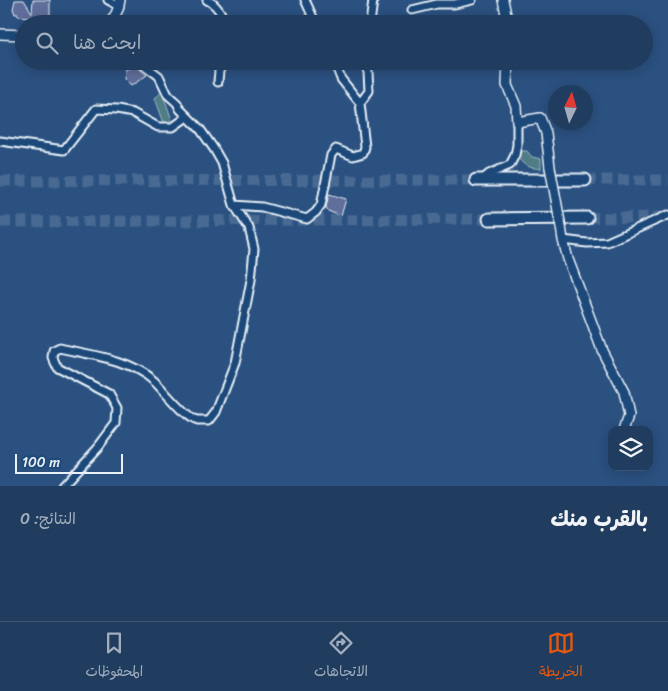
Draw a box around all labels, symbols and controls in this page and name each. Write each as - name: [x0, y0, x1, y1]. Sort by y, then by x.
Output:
- search box: [15, 15, 653, 70]
- text: ابحث هنا: [73, 26, 141, 59]
- icon: search: [33, 29, 61, 57]
- north arrow: [548, 85, 593, 130]
- map controls: [608, 426, 653, 471]
- button: layers: [608, 426, 653, 471]
- text: 100 m: [22, 450, 60, 475]
- scale bar: [15, 451, 122, 474]
- text: بالقرب منك: [550, 500, 648, 538]
- text: النتائج: 0: [20, 504, 76, 533]
- tab: المحفوظات: [85, 629, 143, 684]
- tab: الاتجاهات: [314, 629, 368, 684]
- tab: الخريطة: [539, 629, 583, 684]

